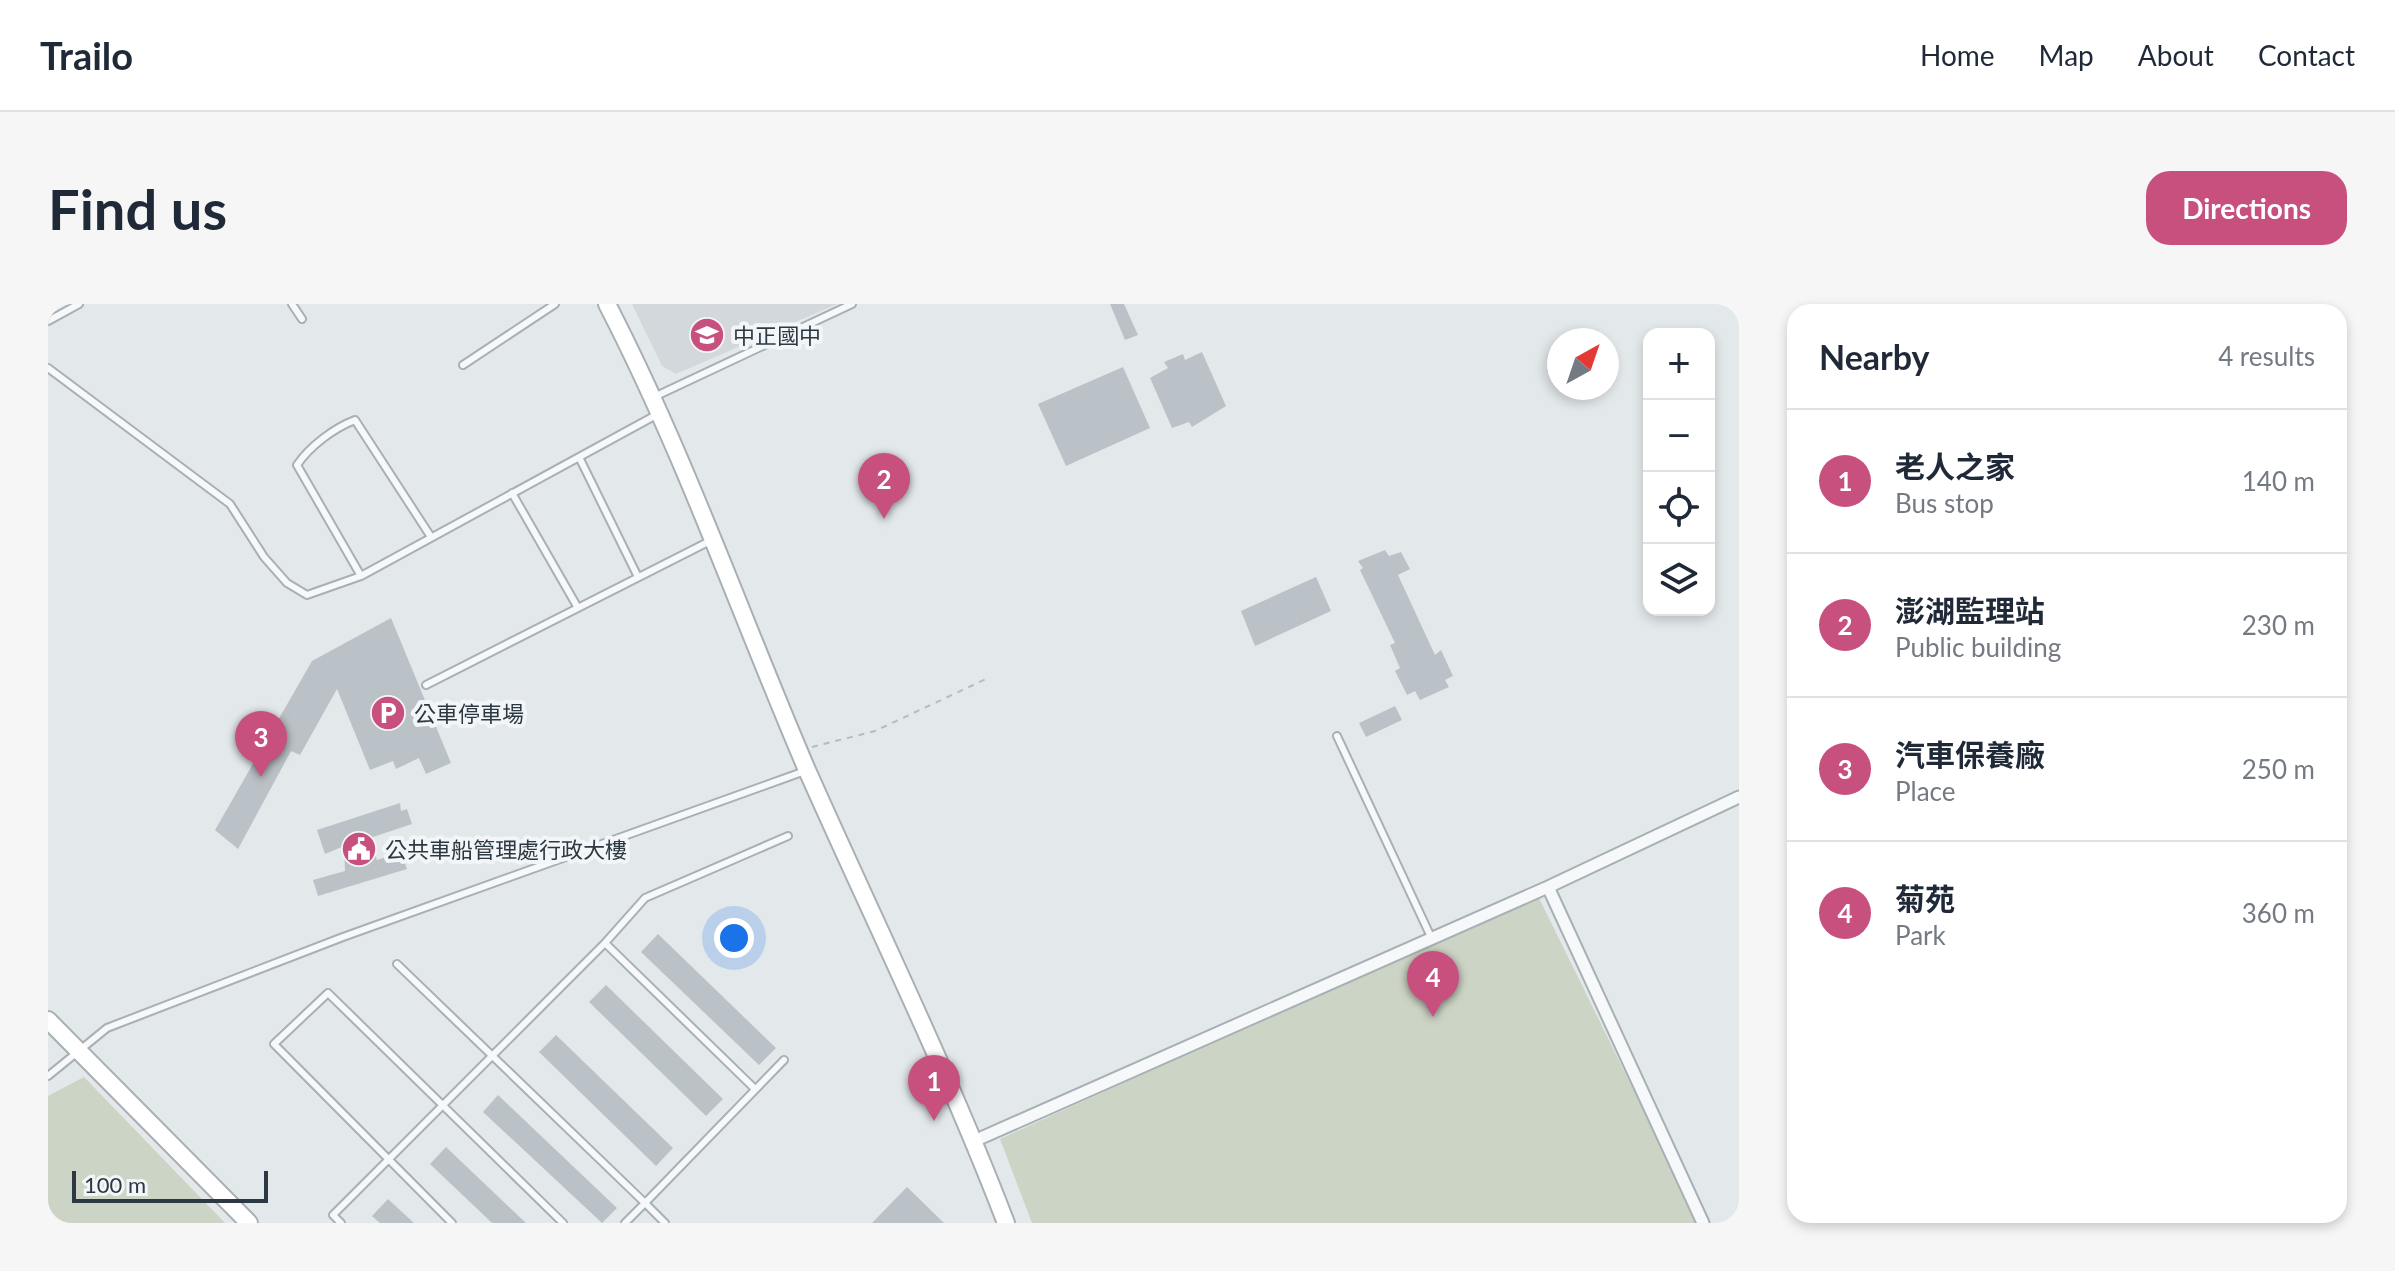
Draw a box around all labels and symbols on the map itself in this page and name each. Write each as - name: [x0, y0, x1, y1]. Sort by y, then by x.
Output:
- school or university icon: 中正國中: [688, 316, 726, 354]
- place label: 中正國中: [733, 322, 821, 349]
- north arrow: [1547, 328, 1619, 400]
- pin: 2: [858, 453, 910, 519]
- parking icon: 公車停車場: [369, 694, 407, 732]
- place label: 公車停車場: [414, 700, 524, 727]
- pin: 3: [235, 711, 287, 777]
- public building icon: 公共車船管理處行政大樓: [340, 830, 378, 868]
- place label: 公共車船管理處行政大樓: [385, 836, 627, 863]
- your location: [714, 918, 754, 958]
- pin: 4: [1407, 951, 1459, 1017]
- pin: 1: [908, 1055, 960, 1121]
- scale bar: [72, 1167, 268, 1203]

